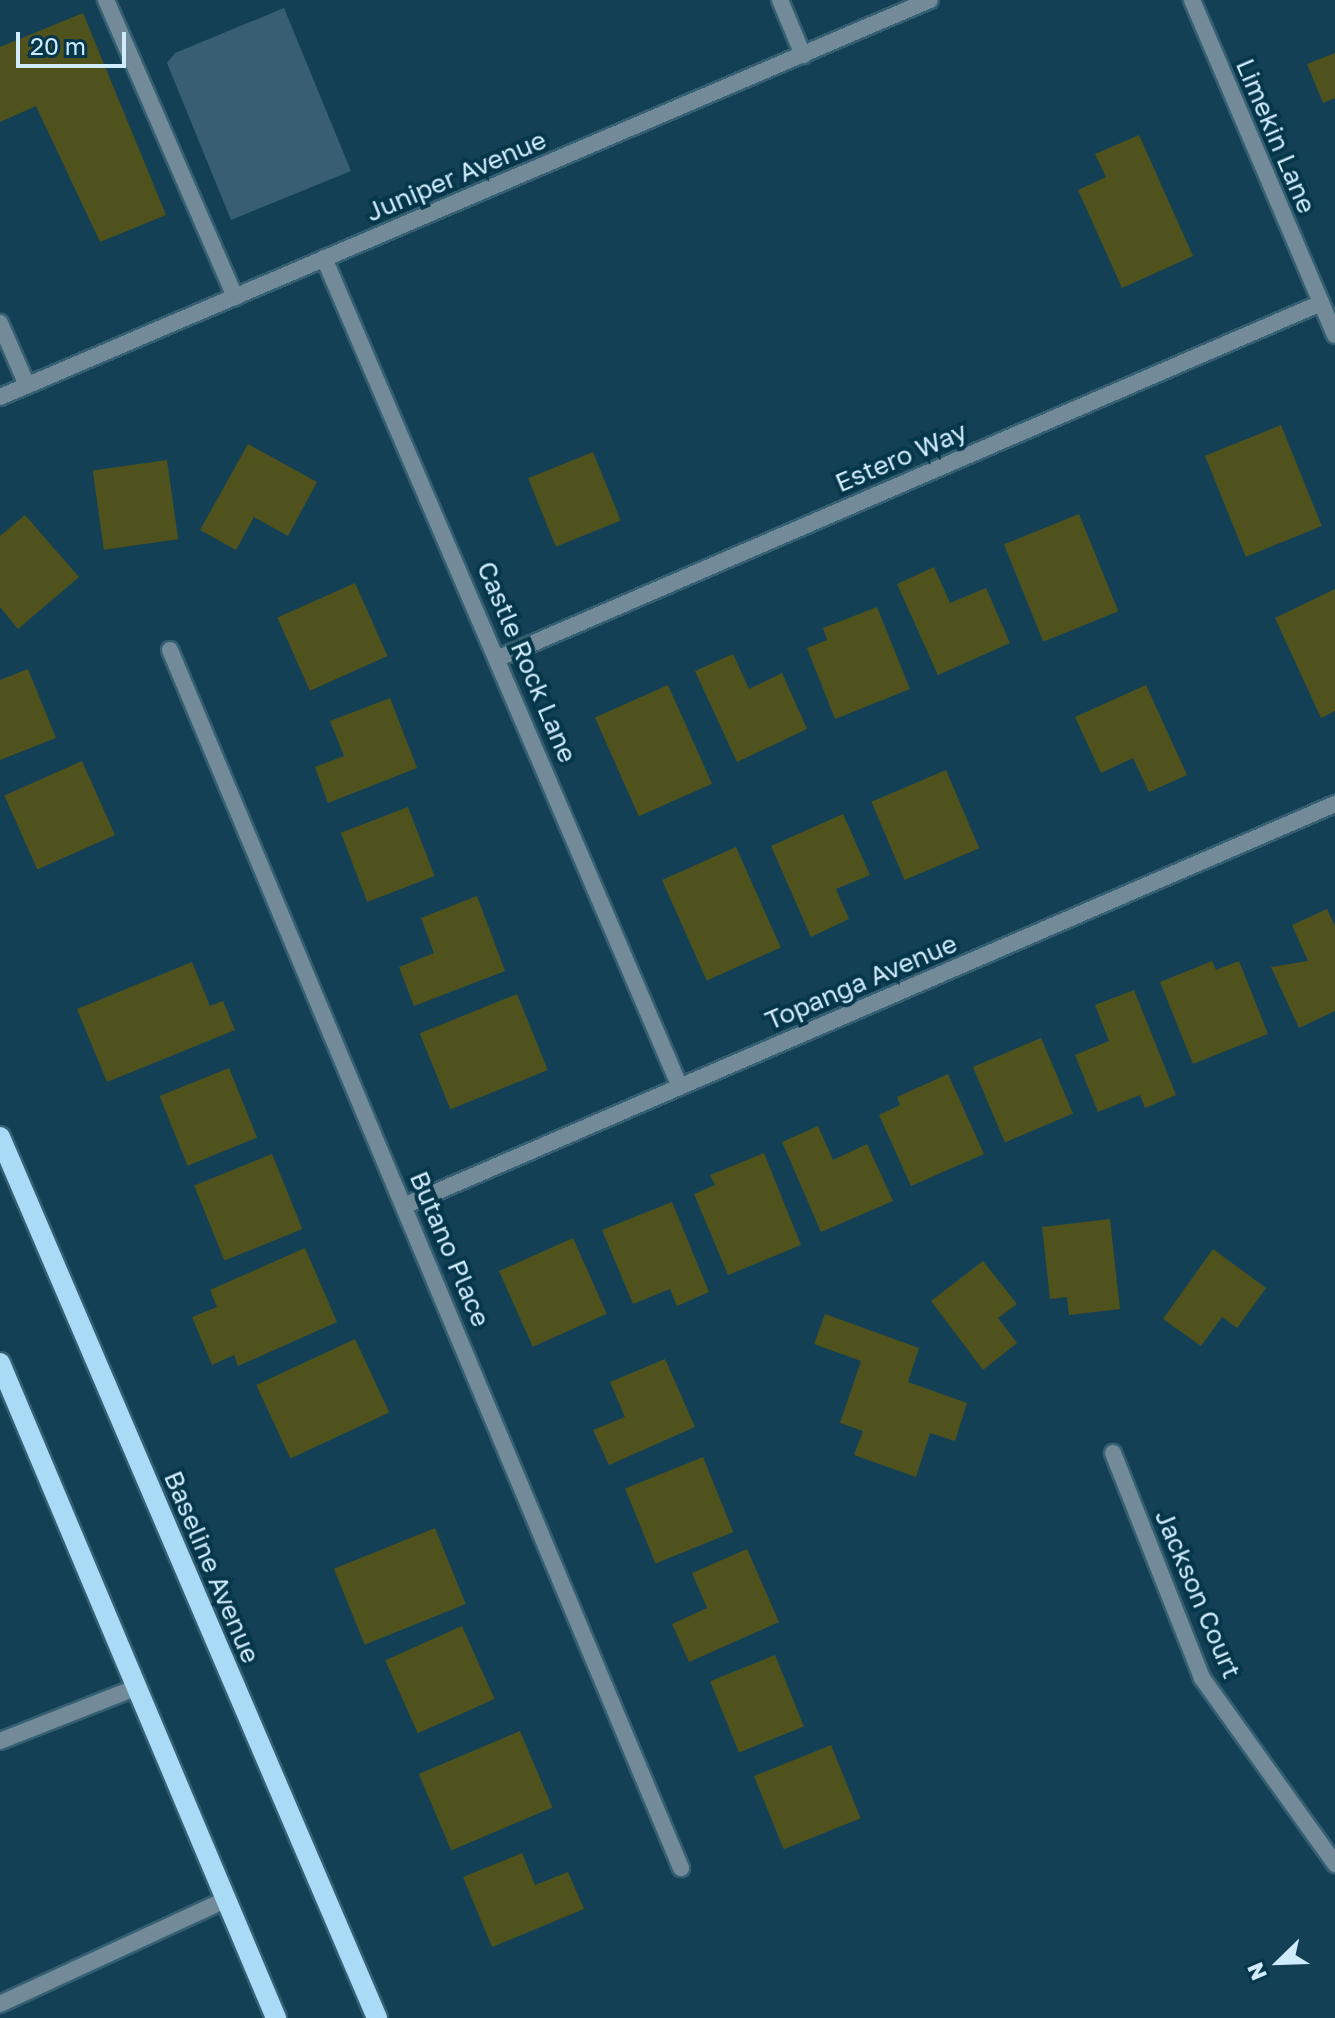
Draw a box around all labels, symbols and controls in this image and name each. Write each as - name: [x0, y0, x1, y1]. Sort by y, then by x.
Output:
- scale bar: [20, 16, 130, 66]
- text: 20 m: [30, 31, 86, 60]
- street label: Limekin Lane: [1229, 54, 1323, 218]
- street label: Juniper Avenue: [361, 124, 551, 228]
- street label: Estero Way: [831, 415, 971, 499]
- street label: Castle Rock Lane: [471, 557, 583, 767]
- street label: Topanga Avenue: [761, 928, 961, 1036]
- street label: Butano Place: [403, 1167, 497, 1331]
- street label: Baseline Avenue: [157, 1466, 267, 1668]
- street label: Jackson Court: [1148, 1505, 1248, 1683]
- north arrow: [1239, 1922, 1319, 2002]
- text: N: [1241, 1959, 1272, 1985]

